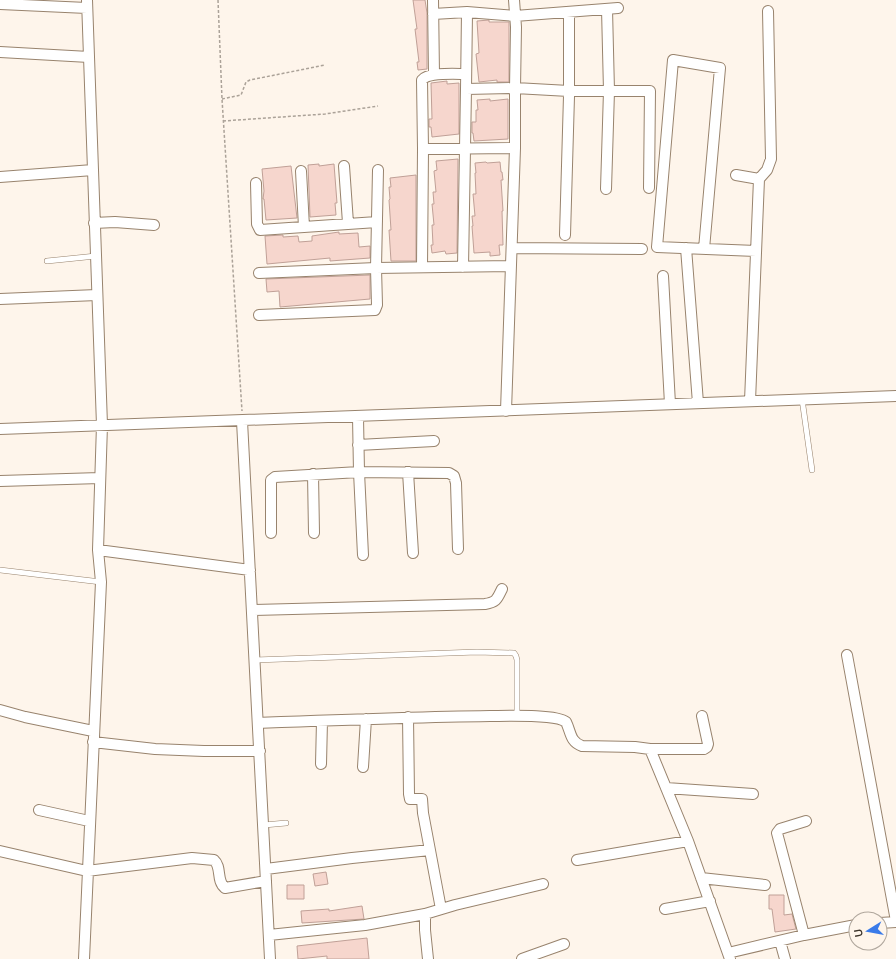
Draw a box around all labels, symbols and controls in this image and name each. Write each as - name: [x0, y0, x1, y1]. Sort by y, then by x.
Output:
- north arrow: [848, 911, 888, 951]
- text: U: [851, 927, 867, 938]

